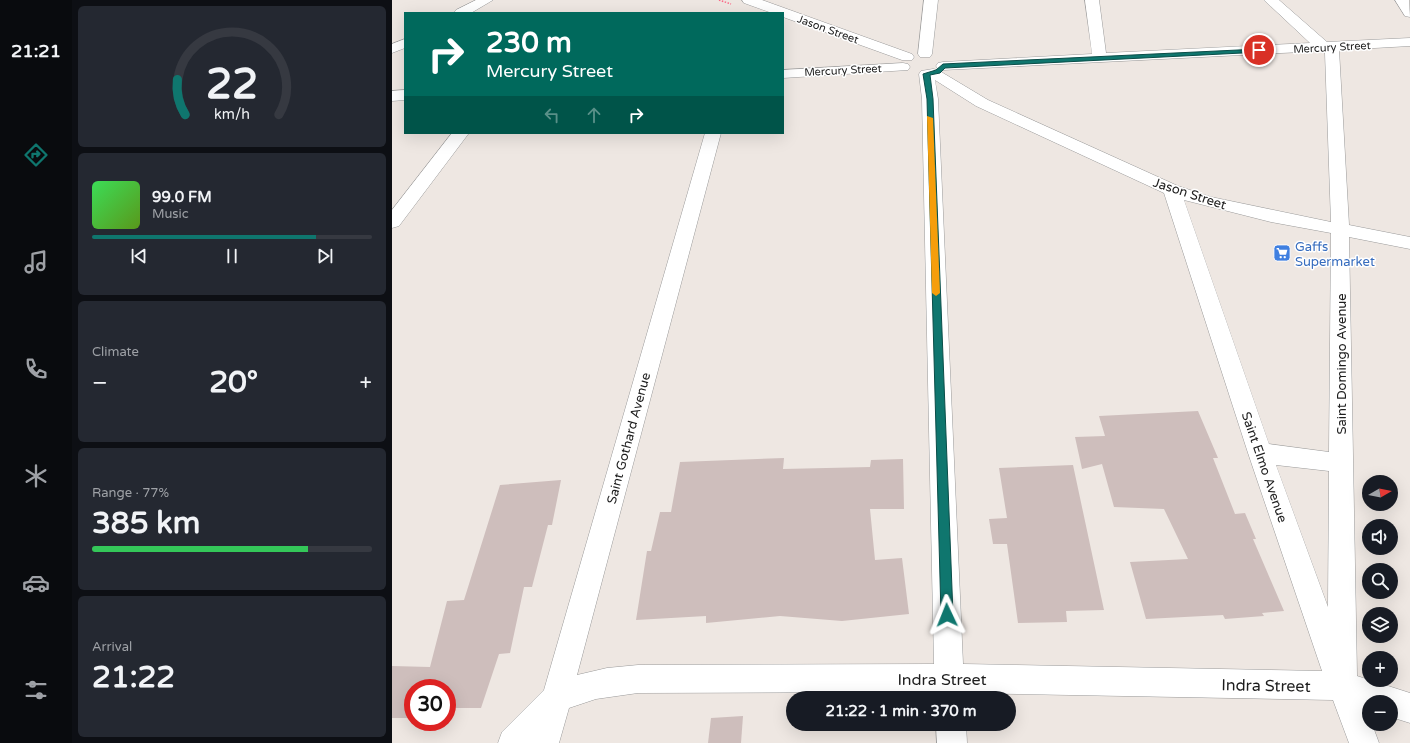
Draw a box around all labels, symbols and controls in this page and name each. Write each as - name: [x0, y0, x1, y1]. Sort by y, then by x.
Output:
- street label: Jason Street: [795, 12, 860, 47]
- text: 230 m: [486, 26, 572, 60]
- icon: right: [420, 28, 472, 80]
- pin: [1242, 33, 1276, 67]
- icon: arrive: [1248, 39, 1270, 61]
- street label: Mercury Street: [1293, 39, 1371, 56]
- text: 21:21: [11, 40, 61, 62]
- text: 22: [206, 60, 258, 110]
- text: Mercury Street: [486, 60, 613, 82]
- street label: Mercury Street: [804, 62, 882, 79]
- icon: left: [541, 104, 563, 126]
- icon: ahead: [583, 104, 605, 126]
- icon: right: [625, 104, 647, 126]
- text: km/h: [214, 105, 250, 122]
- icon: directions: [22, 141, 50, 169]
- street label: Jason Street: [1151, 175, 1228, 213]
- text: 99.0 FM: [152, 188, 212, 206]
- text: Music: [152, 206, 189, 222]
- place label: Gaffs Supermarket: [1295, 239, 1375, 270]
- supermarket icon: Gaffs Supermarket: [1272, 243, 1292, 263]
- icon: previous: [128, 245, 150, 267]
- icon: pause: [221, 245, 243, 267]
- icon: next: [314, 245, 336, 267]
- icon: music: [22, 248, 50, 276]
- street label: Saint Domingo Avenue: [1334, 293, 1350, 435]
- text: Climate: [92, 344, 139, 360]
- icon: phone: [22, 355, 50, 383]
- text: 20°: [209, 364, 258, 401]
- text: −: [92, 370, 108, 396]
- text: +: [360, 370, 372, 396]
- street label: Saint Gothard Avenue: [604, 371, 654, 506]
- street label: Saint Elmo Avenue: [1238, 410, 1290, 525]
- icon: climate: [22, 462, 50, 490]
- north arrow: [1362, 475, 1398, 511]
- map controls: [1362, 475, 1398, 731]
- text: Range · 77%: [92, 485, 169, 501]
- text: 385 km: [92, 505, 200, 542]
- button: sound: [1362, 519, 1398, 555]
- button: search: [1362, 563, 1398, 599]
- icon: car: [22, 569, 50, 597]
- position arrow: [926, 594, 968, 636]
- button: layers: [1362, 607, 1398, 643]
- text: Arrival: [92, 639, 132, 655]
- button: +: [1362, 651, 1398, 687]
- text: 21:22: [92, 659, 175, 696]
- street label: Indra Street: [897, 670, 987, 690]
- street label: Indra Street: [1221, 675, 1311, 697]
- icon: filters: [22, 676, 50, 704]
- speed limit sign: 30: [404, 679, 456, 731]
- button: −: [1362, 695, 1398, 731]
- text: 21:22 · 1 min · 370 m: [826, 702, 976, 720]

